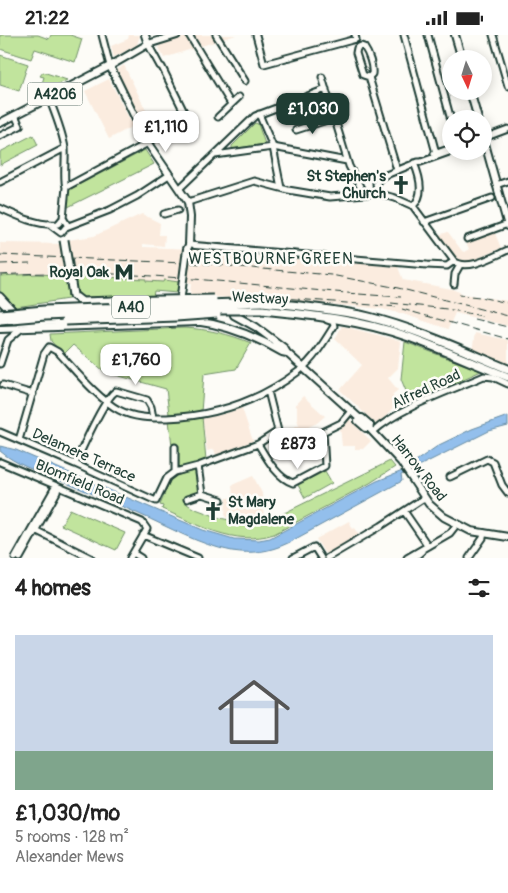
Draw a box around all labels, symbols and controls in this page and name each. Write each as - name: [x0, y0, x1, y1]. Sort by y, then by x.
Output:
- text: 21:22: [25, 6, 69, 30]
- north arrow: [442, 50, 492, 100]
- map controls: [442, 50, 492, 160]
- road number: A4206: [28, 83, 82, 105]
- pin: £1,030: [272, 93, 354, 135]
- text: £1,030: [287, 99, 339, 119]
- button: locate: [442, 110, 492, 160]
- pin: £1,110: [125, 111, 207, 153]
- text: £1,110: [144, 117, 188, 137]
- place label: St Stephen's Church: [306, 167, 386, 203]
- church icon: St Stephen's Church: [390, 174, 412, 196]
- district label: WESTBOURNE GREEN: [188, 249, 354, 269]
- metro station icon: Royal Oak: [113, 261, 135, 283]
- place label: Royal Oak: [49, 263, 110, 282]
- street label: Westway: [231, 288, 289, 309]
- road number: A40: [112, 295, 150, 319]
- pin: £1,760: [95, 343, 177, 386]
- text: £1,760: [111, 350, 161, 370]
- street label: Alfred Road: [389, 365, 464, 414]
- street label: Delamere Terrace: [29, 424, 139, 487]
- pin: £873: [268, 427, 328, 470]
- street label: Harrow Road: [387, 431, 450, 505]
- text: £873: [280, 434, 316, 454]
- street label: Blomfield Road: [33, 455, 127, 510]
- place label: St Mary Magdalene: [228, 493, 295, 529]
- church icon: St Mary Magdalene: [202, 500, 224, 522]
- icon: filters: [465, 574, 493, 602]
- text: 4 homes: [15, 575, 91, 602]
- icon: home: [209, 667, 299, 757]
- text: £1,030/mo: [15, 800, 120, 827]
- text: 5 rooms · 128 m²: [15, 827, 129, 847]
- text: Alexander Mews: [15, 847, 124, 867]

